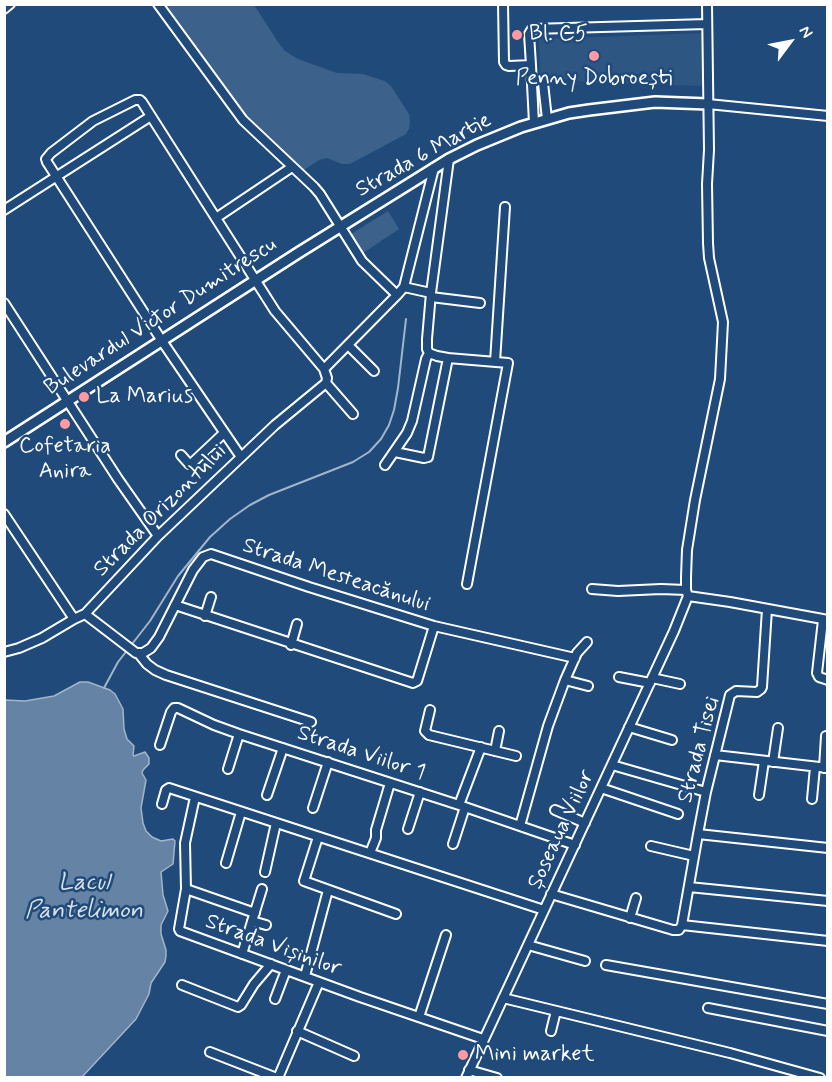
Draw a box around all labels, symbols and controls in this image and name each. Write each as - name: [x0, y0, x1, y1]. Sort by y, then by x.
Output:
- north arrow: [760, 12, 820, 72]
- place label: Bl. C5: [529, 22, 588, 48]
- text: N: [794, 22, 817, 42]
- marker: Bl. C5: [510, 28, 524, 42]
- marker: Penny Dobroești: [587, 49, 601, 63]
- place label: Penny Dobroești: [516, 66, 672, 92]
- street label: Strada 6 Martie: [352, 108, 496, 204]
- street label: Bulevardul Victor Dumitrescu: [40, 232, 282, 402]
- place label: La Marius: [96, 384, 193, 410]
- marker: La Marius: [77, 390, 91, 404]
- marker: Cofetaria Anira: [58, 417, 72, 431]
- place label: Cofetaria Anira: [19, 434, 111, 486]
- street label: Strada Orizontului: [89, 439, 233, 583]
- street label: Strada Mesteacănului: [239, 533, 433, 619]
- street label: Strada Tisei: [673, 694, 727, 806]
- street label: Strada Viilor 1: [294, 721, 428, 787]
- street label: Șoseaua Viilor: [523, 766, 601, 894]
- water label: Lacul Pantelimon: [25, 870, 143, 926]
- street label: Strada Vișinilor: [201, 909, 345, 983]
- place label: Mini market: [475, 1042, 594, 1068]
- marker: Mini market: [456, 1048, 470, 1062]

